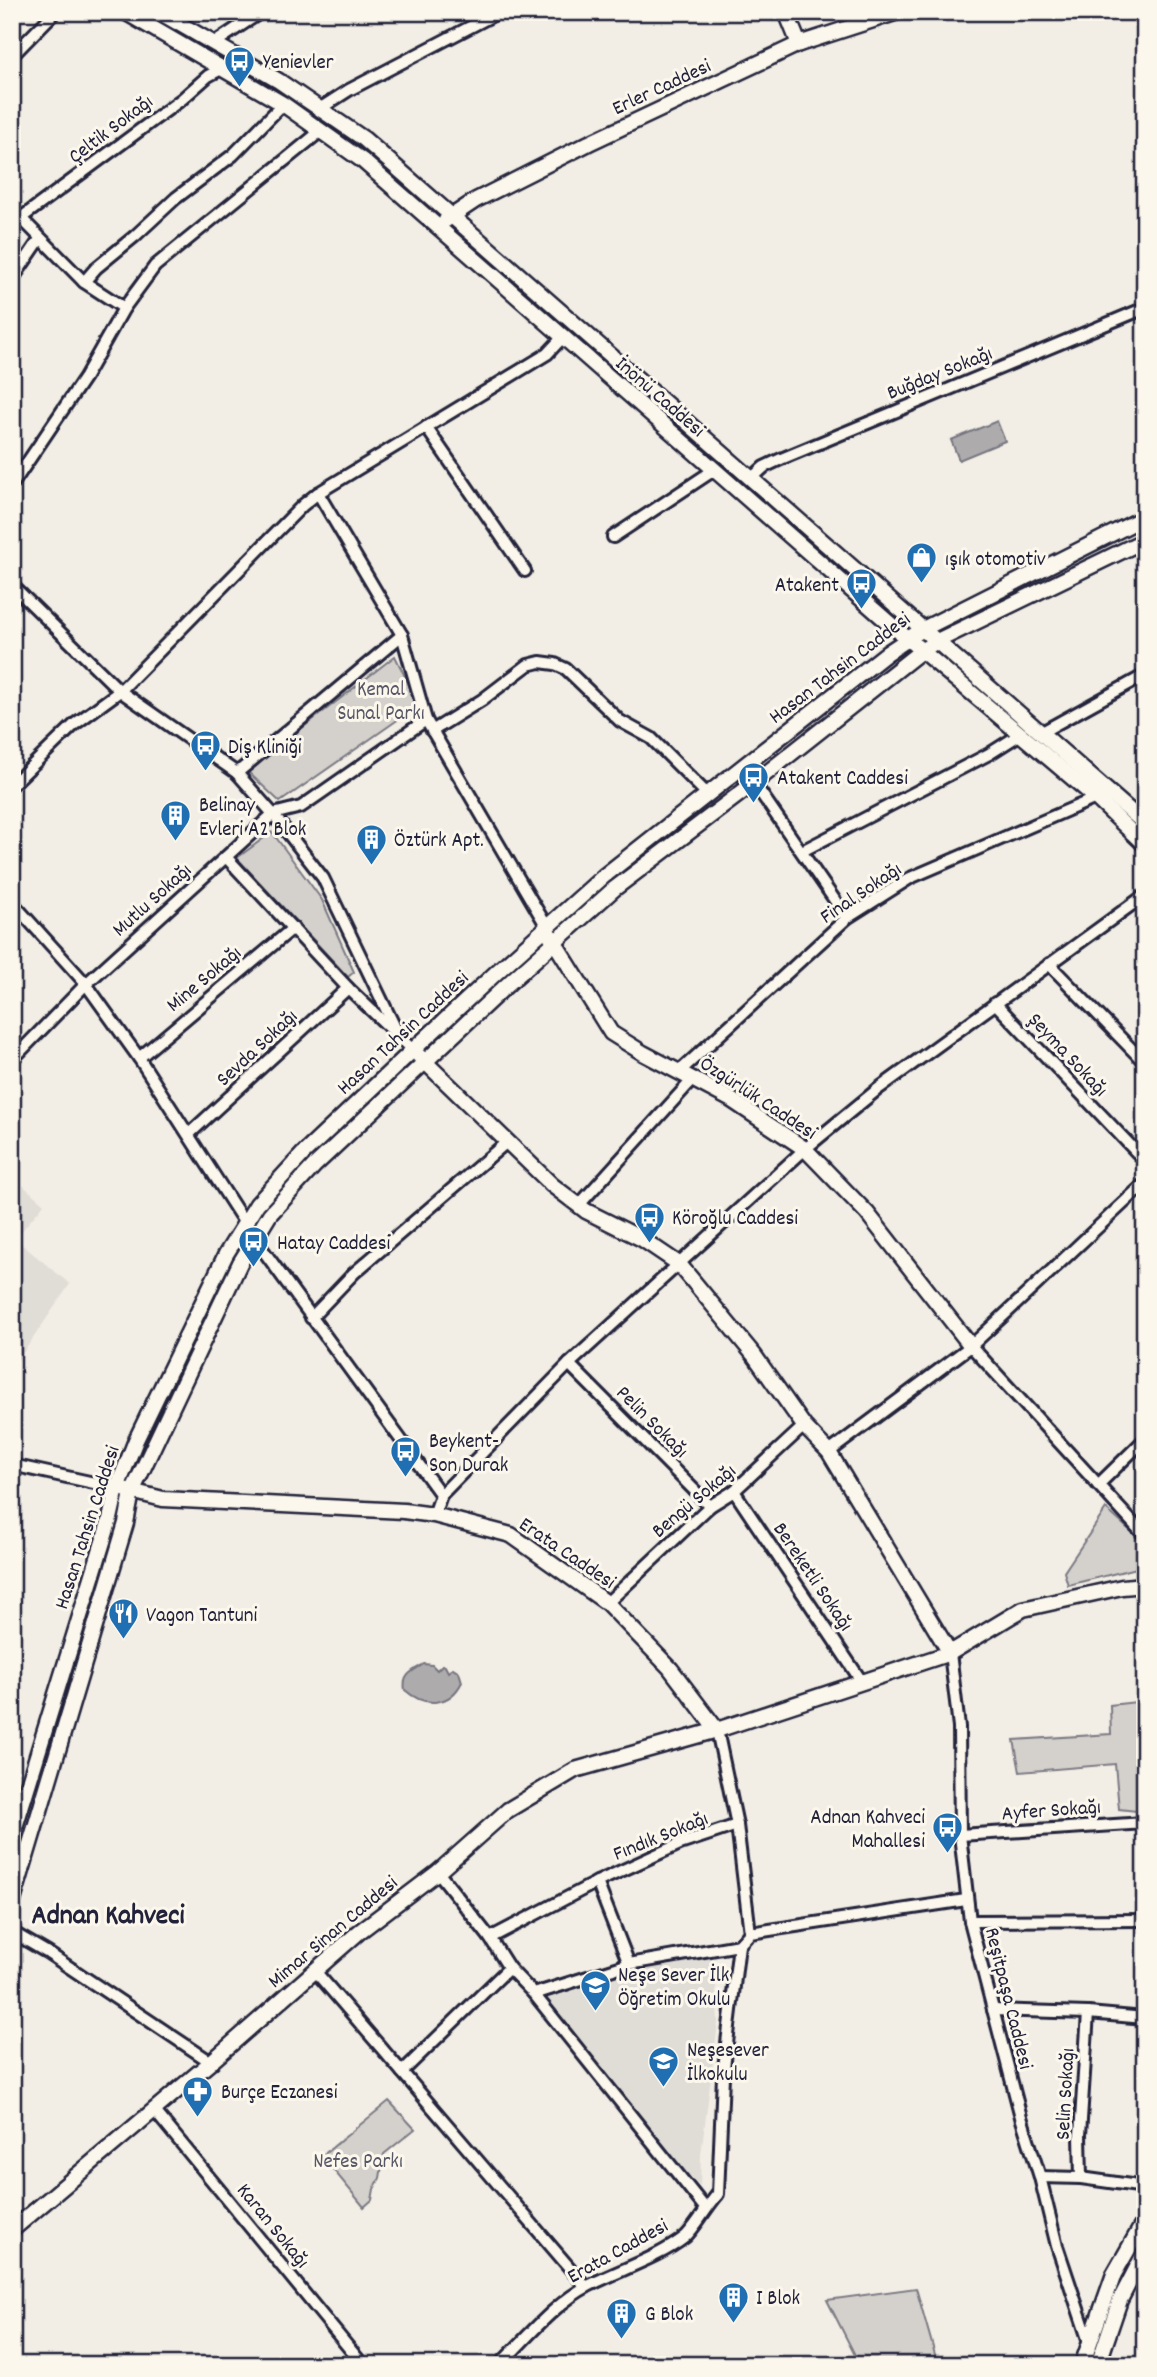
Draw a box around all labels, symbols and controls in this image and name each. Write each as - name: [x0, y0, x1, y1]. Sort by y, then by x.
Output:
- bus stop icon: Yenievler: [223, 44, 257, 88]
- place label: Yenievler: [263, 49, 334, 79]
- street label: Erler Caddesi: [608, 53, 717, 125]
- street label: Çeltik Sokağı: [63, 89, 160, 172]
- street label: Buğday Sokağı: [883, 340, 997, 410]
- street label: İnönü Caddesi: [608, 351, 711, 446]
- shop icon: ışık otomotiv: [905, 541, 939, 585]
- place label: ışık otomotiv: [945, 546, 1046, 576]
- bus stop icon: Atakent: [845, 567, 879, 611]
- place label: Atakent: [775, 572, 839, 602]
- street label: Hasan Tahsin Caddesi: [764, 606, 918, 733]
- park label: Kemal Sunal Parkı: [337, 676, 425, 730]
- bus stop icon: Diş Kliniği: [188, 729, 222, 773]
- place label: Diş Kliniği: [228, 734, 302, 764]
- bus stop icon: Atakent Caddesi: [737, 760, 771, 804]
- place label: Atakent Caddesi: [777, 765, 908, 795]
- place label: Belinay Evleri A2 Blok: [199, 792, 306, 846]
- building icon: Belinay Evleri A2 Blok: [159, 799, 193, 843]
- building icon: Öztürk Apt.: [354, 822, 388, 866]
- place label: Öztürk Apt.: [394, 827, 484, 857]
- street label: Final Sokağı: [815, 856, 908, 933]
- street label: Mutlu Sokağı: [107, 857, 199, 945]
- street label: Mine Sokağı: [161, 940, 249, 1021]
- street label: Hasan Tahsin Caddesi: [331, 965, 477, 1103]
- street label: Sevda Sokağı: [211, 1003, 306, 1095]
- street label: Şeyma Sokağı: [1020, 1007, 1114, 1105]
- street label: Özgürlük Caddesi: [693, 1050, 822, 1149]
- bus stop icon: Köroğlu Caddesi: [632, 1200, 666, 1244]
- place label: Köroğlu Caddesi: [672, 1205, 798, 1235]
- bus stop icon: Hatay Caddesi: [237, 1225, 271, 1269]
- place label: Hatay Caddesi: [277, 1230, 391, 1260]
- street label: Pelin Sokağı: [608, 1380, 694, 1466]
- place label: Beykent- Son Durak: [429, 1428, 508, 1482]
- bus stop icon: Beykent- Son Durak: [389, 1435, 423, 1479]
- street label: Hasan Tahsin Caddesi: [48, 1442, 130, 1614]
- street label: Bengü Sokağı: [646, 1458, 744, 1547]
- street label: Erata Caddesi: [512, 1511, 621, 1598]
- street label: Bereketli Sokağı: [764, 1517, 859, 1638]
- restaurant icon: Vagon Tantuni: [106, 1597, 140, 1641]
- place label: Vagon Tantuni: [146, 1602, 257, 1632]
- street label: Ayfer Sokağı: [1001, 1794, 1102, 1830]
- place label: Adnan Kahveci Mahallesi: [810, 1804, 925, 1858]
- street label: Fındık Sokağı: [609, 1805, 713, 1870]
- bus stop icon: Adnan Kahveci Mahallesi: [931, 1811, 965, 1855]
- street label: Mimar Sinan Caddesi: [262, 1870, 406, 1997]
- district label: Adnan Kahveci: [31, 1898, 185, 1938]
- street label: Reşitpaşa Caddesi: [975, 1925, 1039, 2073]
- place label: Neşe Sever İlk Öğretim Okulu: [618, 1962, 730, 2016]
- school or university icon: Neşe Sever İlk Öğretim Okulu: [578, 1969, 612, 2013]
- place label: Neşesever İlkokulu: [687, 2037, 769, 2091]
- school or university icon: Neşesever İlkokulu: [647, 2044, 681, 2088]
- street label: Selin Sokağı: [1050, 2047, 1084, 2141]
- pharmacy icon: Burçe Eczanesi: [181, 2074, 215, 2118]
- place label: Burçe Eczanesi: [221, 2079, 338, 2109]
- park label: Nefes Parkı: [313, 2148, 403, 2178]
- street label: Karan Sokağı: [228, 2178, 315, 2276]
- street label: Erata Caddesi: [562, 2212, 675, 2293]
- building icon: I Blok: [716, 2280, 750, 2324]
- place label: I Blok: [756, 2285, 800, 2315]
- building icon: G Blok: [605, 2296, 639, 2340]
- place label: G Blok: [645, 2301, 693, 2331]

